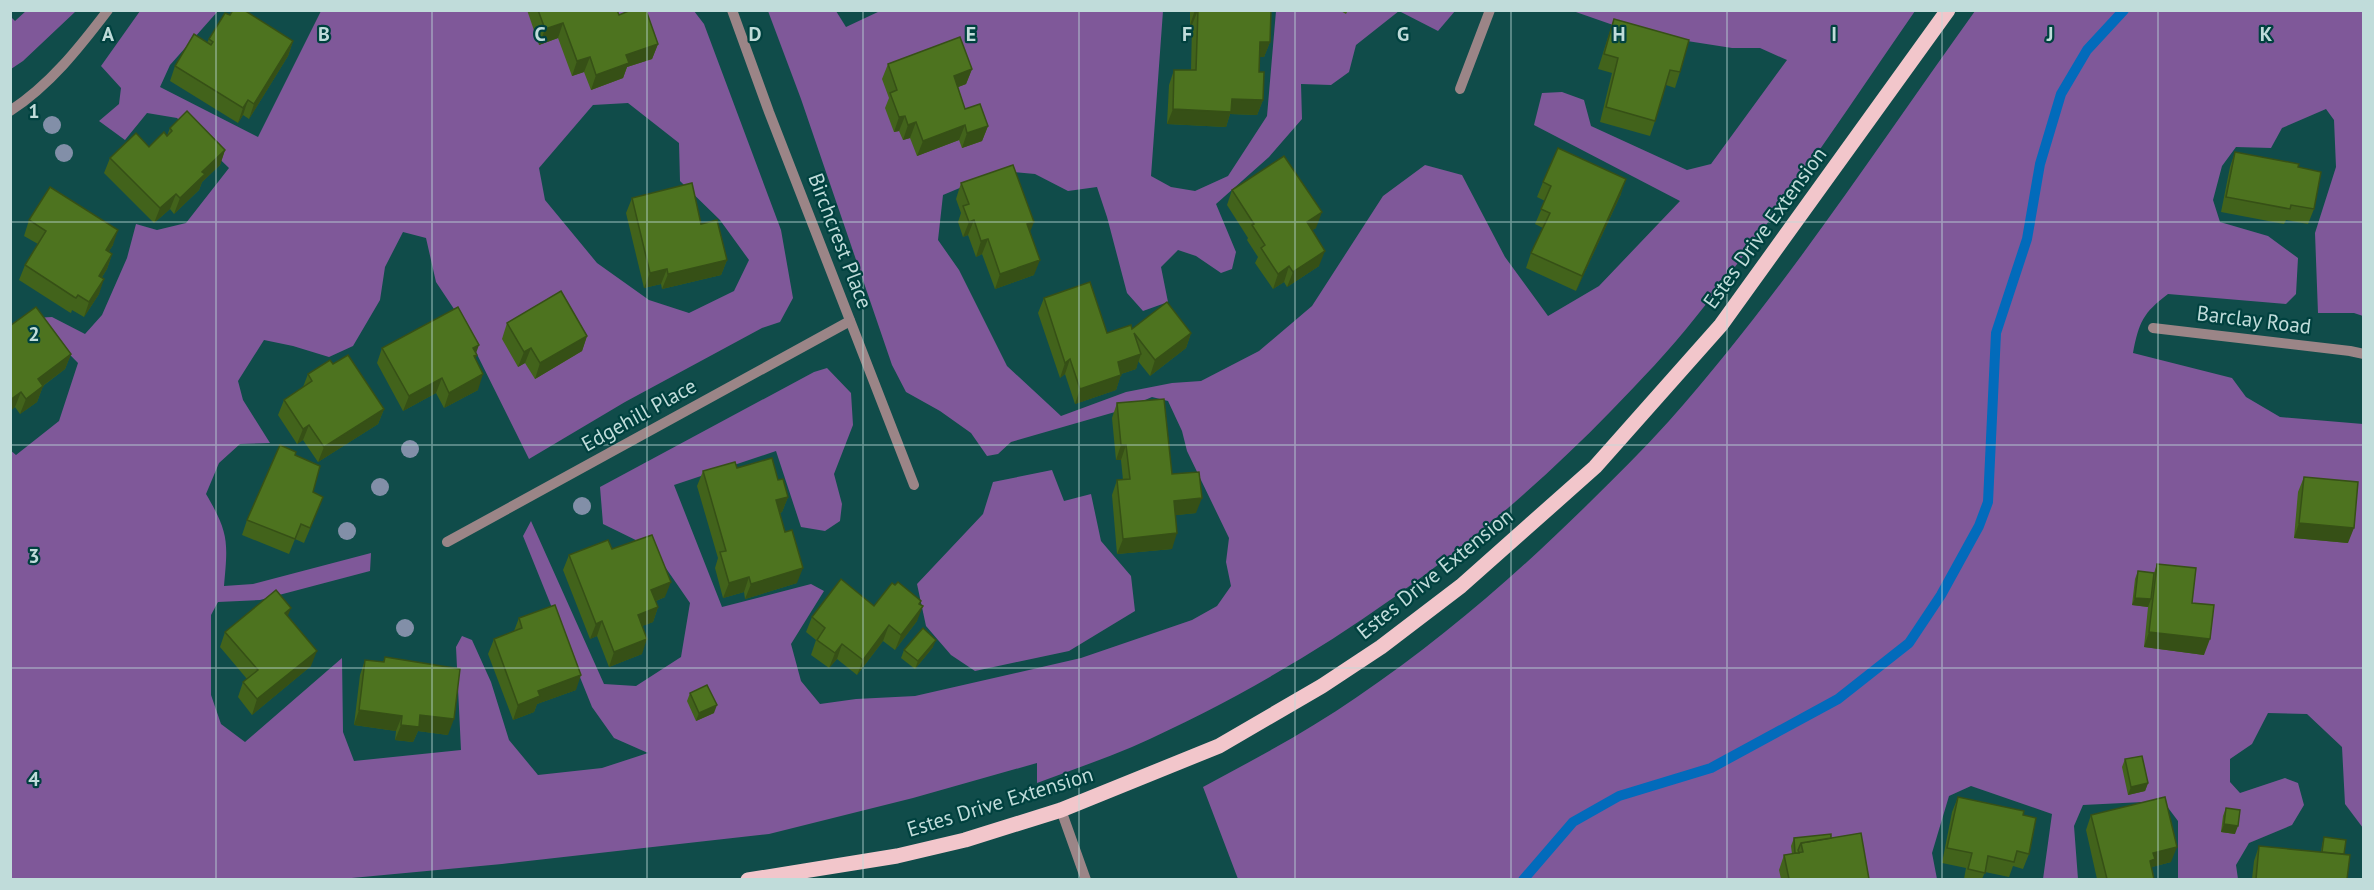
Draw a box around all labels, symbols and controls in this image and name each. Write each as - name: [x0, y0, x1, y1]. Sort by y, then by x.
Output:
- text: A: [102, 21, 115, 47]
- text: B: [318, 21, 330, 47]
- text: C: [534, 21, 546, 47]
- text: D: [749, 21, 762, 47]
- text: E: [966, 21, 976, 47]
- text: F: [1182, 21, 1192, 47]
- text: G: [1397, 21, 1409, 47]
- text: H: [1612, 21, 1626, 47]
- text: I: [1831, 21, 1837, 47]
- text: J: [2046, 21, 2053, 47]
- text: K: [2260, 21, 2273, 47]
- text: 1: [28, 98, 40, 124]
- street label: Estes Drive Extension: [1697, 142, 1832, 314]
- street label: Birchcrest Place: [802, 169, 879, 312]
- street label: Barclay Road: [2195, 299, 2313, 340]
- text: 2: [28, 321, 40, 347]
- street label: Edgehill Place: [576, 372, 701, 457]
- street label: Estes Drive Extension: [1351, 502, 1518, 645]
- text: 3: [28, 543, 40, 569]
- street label: Estes Drive Extension: [904, 760, 1096, 843]
- text: 4: [28, 766, 40, 792]

